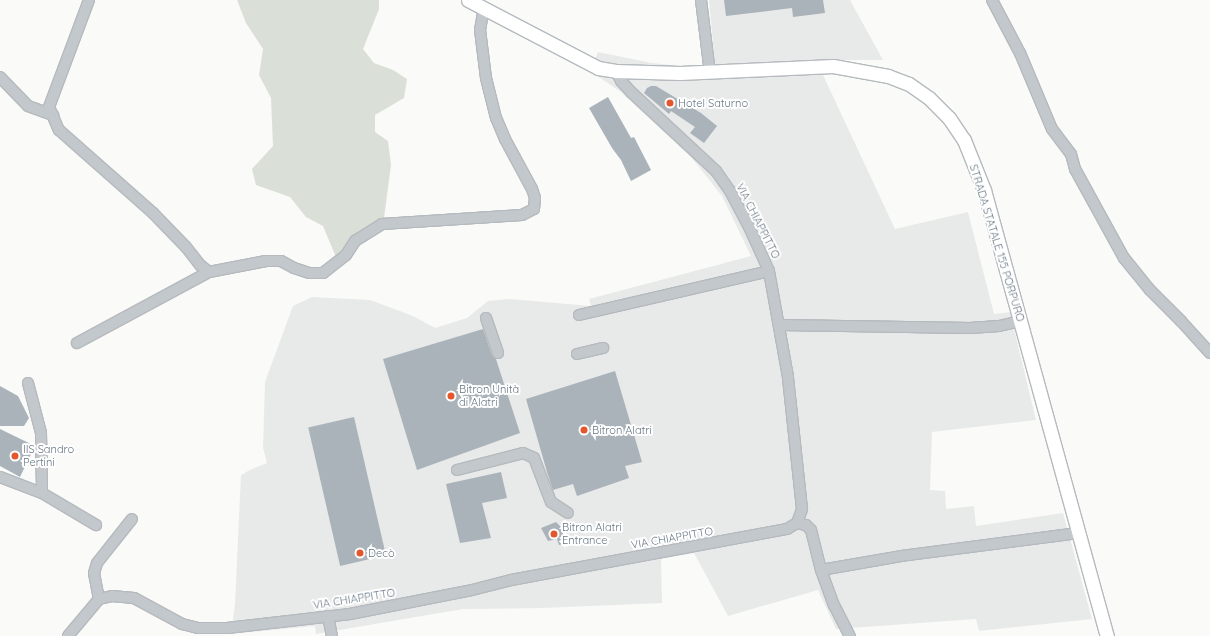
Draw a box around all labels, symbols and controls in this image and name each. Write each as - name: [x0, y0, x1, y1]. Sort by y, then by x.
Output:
- place label: Hotel Saturno: [678, 96, 748, 110]
- marker: Hotel Saturno: [665, 98, 675, 108]
- street label: STRADA STATALE 155 PORPURO: [967, 163, 1027, 323]
- street label: VIA CHIAPPITTO: [733, 181, 783, 261]
- place label: Bitron Unità di Alatri: [459, 383, 519, 409]
- marker: Bitron Unità di Alatri: [446, 391, 456, 401]
- place label: Bitron Alatri: [592, 423, 652, 437]
- marker: Bitron Alatri: [579, 425, 589, 435]
- place label: IIS Sandro Pertini: [23, 443, 74, 469]
- marker: IIS Sandro Pertini: [10, 451, 20, 461]
- place label: Bitron Alatri Entrance: [562, 521, 622, 547]
- street label: VIA CHIAPPITTO: [630, 524, 714, 552]
- marker: Bitron Alatri Entrance: [549, 529, 559, 539]
- place label: Decò: [368, 546, 395, 560]
- marker: Decò: [355, 548, 365, 558]
- street label: VIA CHIAPPITTO: [312, 586, 396, 612]

